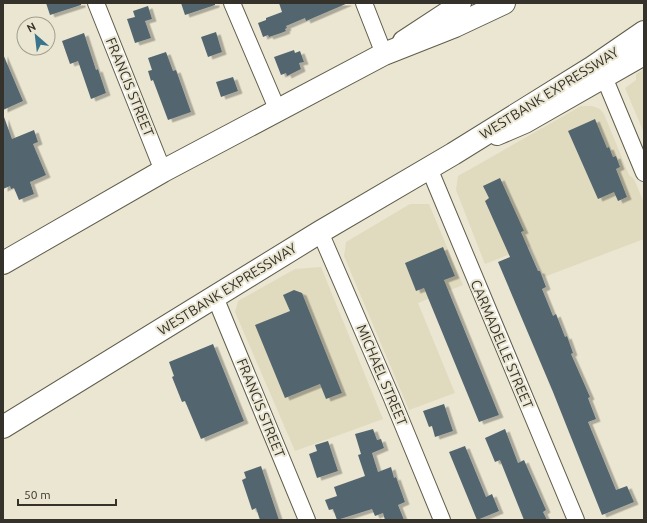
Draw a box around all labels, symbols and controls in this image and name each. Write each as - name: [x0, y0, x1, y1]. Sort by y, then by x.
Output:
- north arrow: [16, 16, 56, 56]
- text: N: [25, 20, 38, 34]
- street label: FRANCIS STREET: [103, 35, 157, 139]
- street label: WESTBANK EXPRESSWAY: [477, 44, 621, 142]
- street label: WESTBANK EXPRESSWAY: [155, 240, 299, 338]
- street label: CARMADELLE STREET: [468, 277, 536, 411]
- street label: MICHAEL STREET: [353, 322, 411, 428]
- street label: FRANCIS STREET: [234, 356, 288, 460]
- scale bar: [18, 481, 116, 507]
- text: 50 m: [24, 488, 51, 501]

